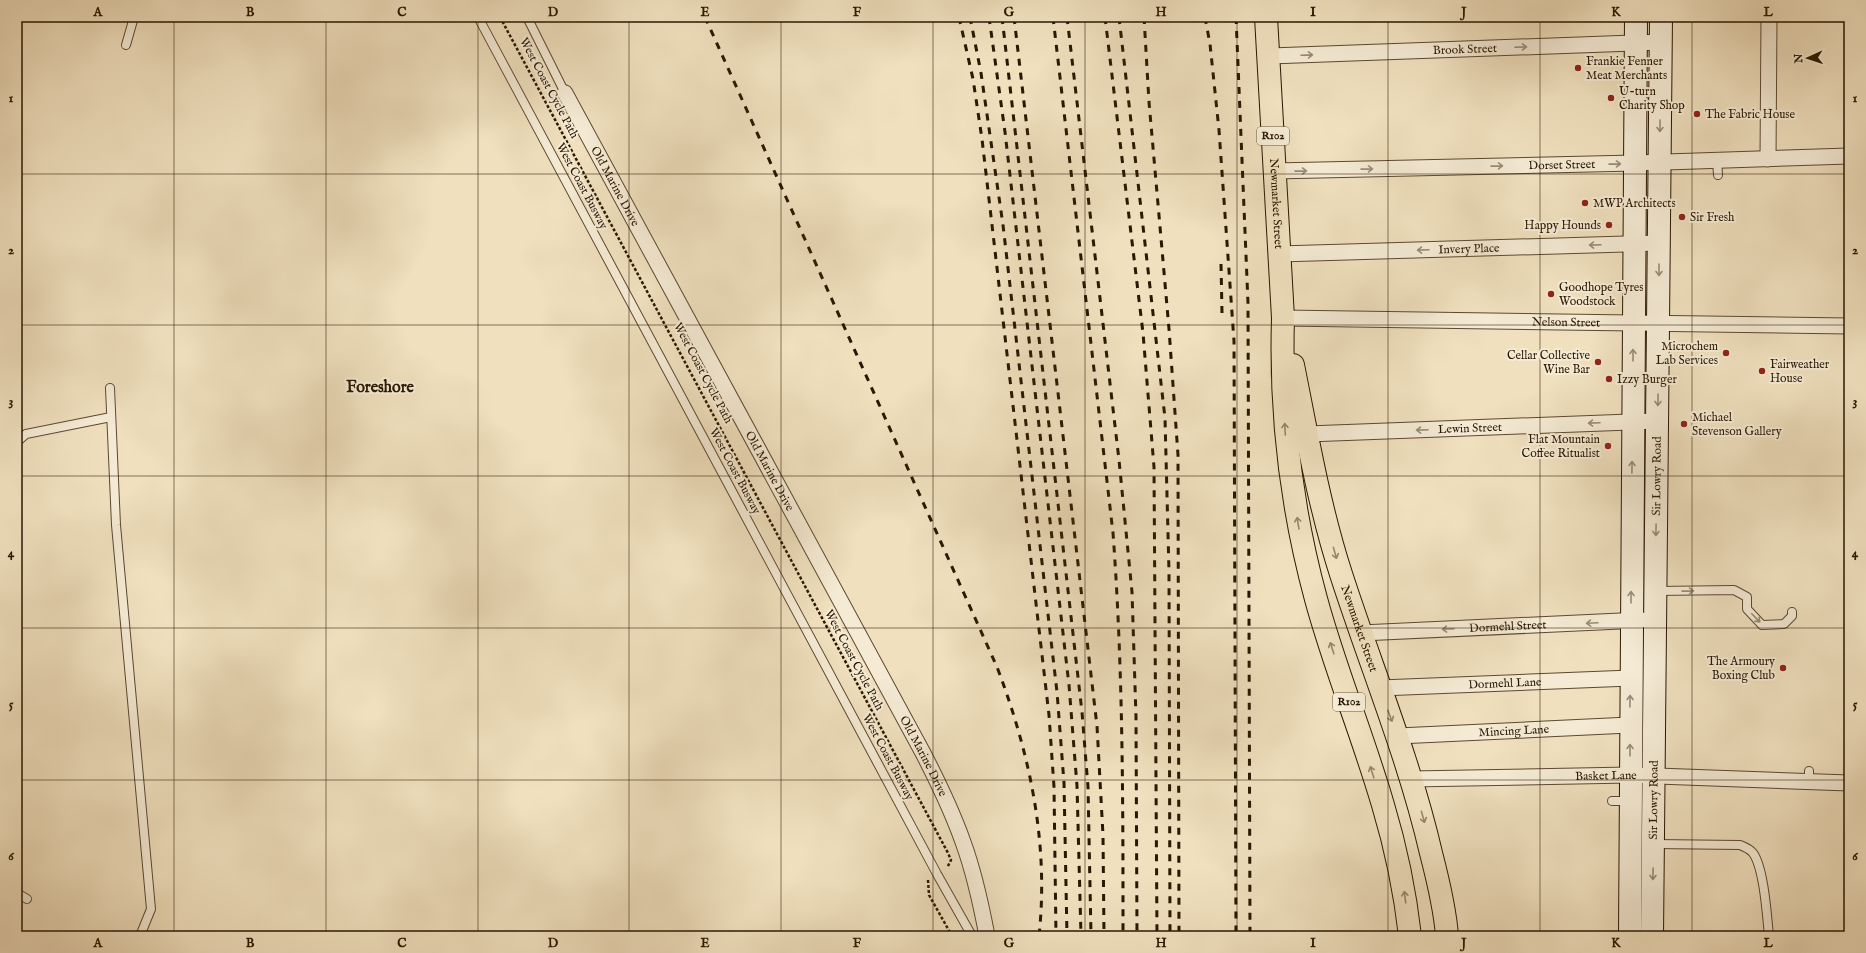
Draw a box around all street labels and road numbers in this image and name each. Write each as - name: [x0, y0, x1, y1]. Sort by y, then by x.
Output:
- street label: West Coast Cycle Path: [516, 35, 582, 141]
- street label: Brook Street: [1433, 40, 1497, 58]
- road number: R102: [1257, 127, 1289, 145]
- street label: West Coast Busway: [553, 140, 611, 232]
- street label: Old Marine Drive: [588, 144, 644, 229]
- street label: Dorset Street: [1528, 156, 1595, 173]
- street label: Newmarket Street: [1266, 158, 1287, 249]
- street label: Invery Place: [1438, 240, 1500, 257]
- street label: Nelson Street: [1532, 314, 1600, 330]
- street label: West Coast Cycle Path: [670, 320, 736, 426]
- street label: Lewin Street: [1438, 419, 1502, 437]
- street label: West Coast Busway: [706, 425, 764, 517]
- street label: Old Marine Drive: [742, 428, 798, 514]
- street label: Sir Lowry Road: [1649, 436, 1664, 516]
- street label: Newmarket Street: [1338, 583, 1382, 674]
- street label: West Coast Cycle Path: [821, 607, 887, 713]
- street label: Dormehl Street: [1469, 617, 1547, 635]
- street label: Dormehl Lane: [1468, 674, 1542, 692]
- road number: R102: [1333, 693, 1365, 711]
- street label: West Coast Busway: [859, 711, 917, 803]
- street label: Old Marine Drive: [897, 713, 951, 799]
- street label: Mincing Lane: [1478, 721, 1550, 740]
- street label: Sir Lowry Road: [1645, 760, 1661, 840]
- street label: Basket Lane: [1575, 767, 1638, 784]

